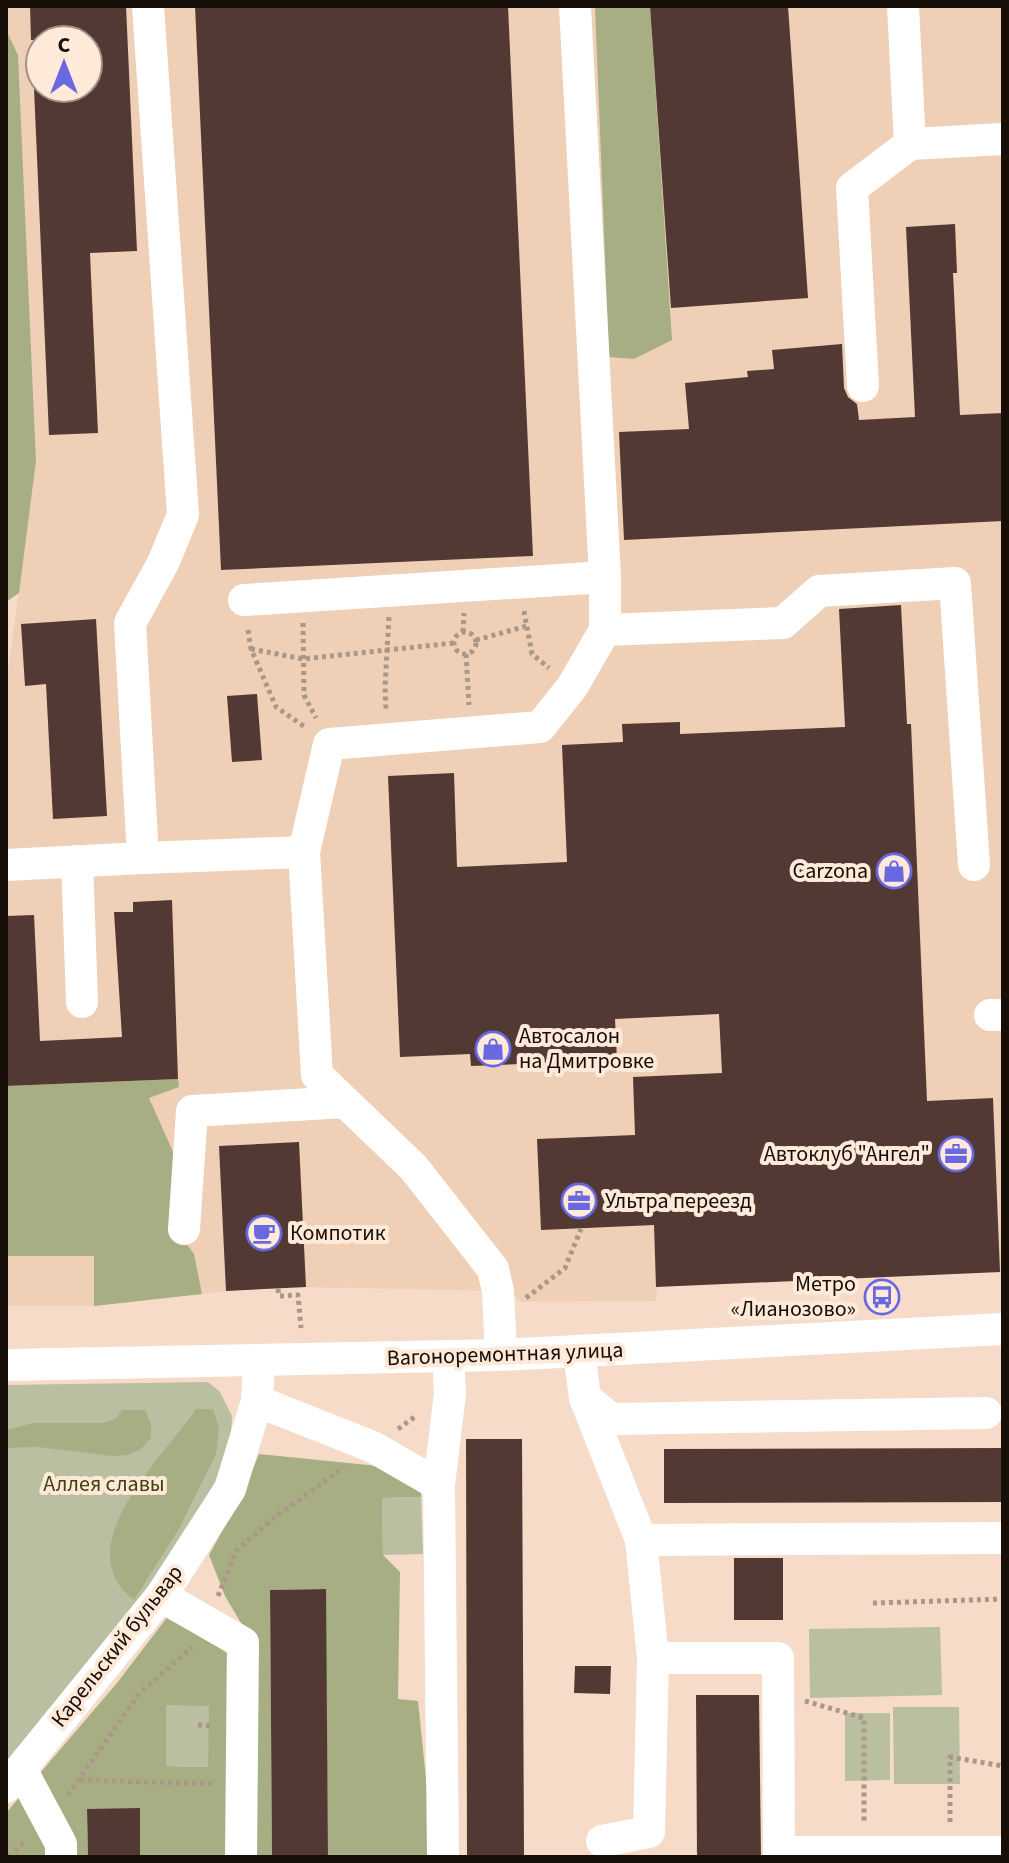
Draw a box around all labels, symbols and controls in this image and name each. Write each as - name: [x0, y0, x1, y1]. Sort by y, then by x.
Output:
- north arrow: [24, 24, 104, 104]
- text: С: [58, 29, 71, 61]
- shop icon: Carzona: [875, 852, 913, 890]
- place label: Carzona: [793, 855, 868, 887]
- place label: Автосалон на Дмитровке: [519, 1020, 654, 1077]
- shop icon: Автосалон на Дмитровке: [474, 1030, 512, 1068]
- office icon: Автоклуб "Ангел": [937, 1135, 975, 1173]
- place label: Автоклуб "Ангел": [764, 1138, 930, 1170]
- office icon: Ультра переезд: [560, 1182, 598, 1220]
- place label: Ультра переезд: [605, 1185, 752, 1217]
- cafe icon: Компотик: [245, 1214, 283, 1252]
- place label: Компотик: [290, 1217, 386, 1249]
- place label: Метро «Лианозово»: [731, 1268, 856, 1325]
- bus stop icon: Метро «Лианозово»: [863, 1278, 901, 1316]
- street label: Вагоноремонтная улица: [386, 1334, 624, 1374]
- park label: Аллея славы: [43, 1468, 165, 1500]
- street label: Карельский бульвар: [43, 1558, 191, 1734]

